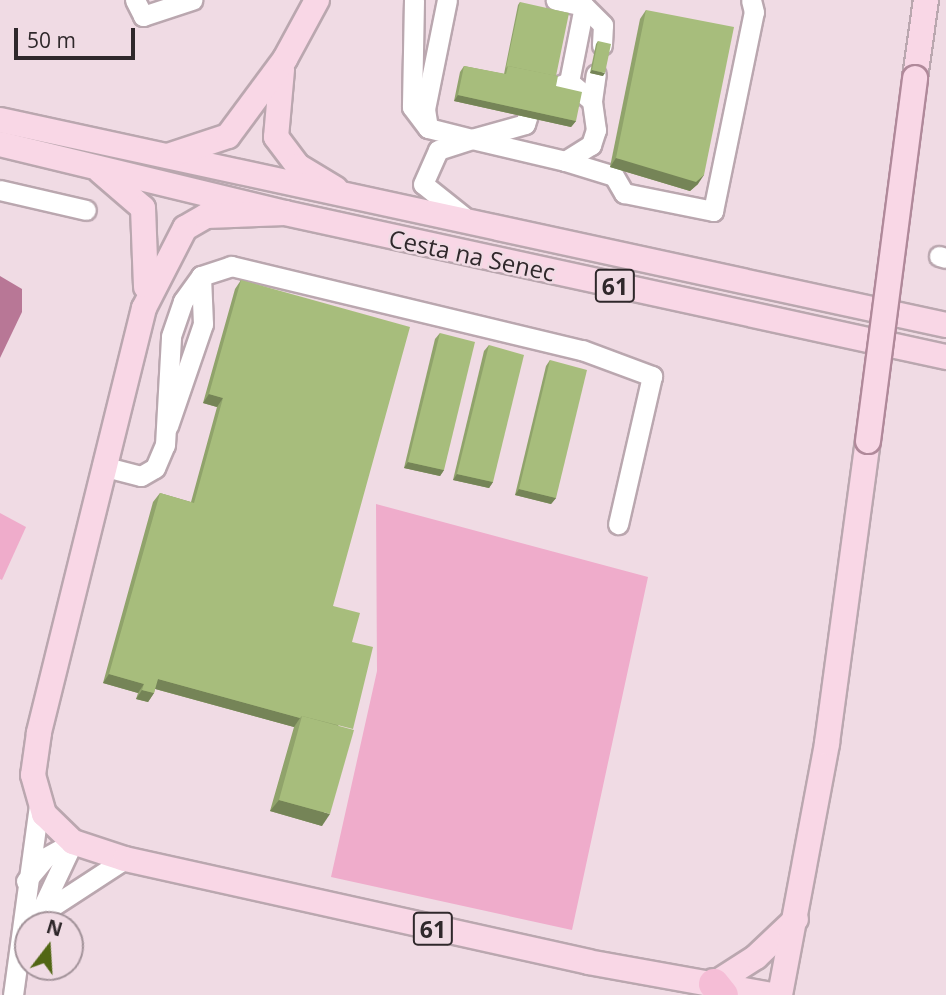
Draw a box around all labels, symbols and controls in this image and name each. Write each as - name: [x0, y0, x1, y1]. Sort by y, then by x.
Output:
- scale bar: [18, 14, 138, 58]
- text: 50 m: [27, 26, 76, 54]
- street label: Cesta na Senec: [386, 223, 558, 287]
- road number: 61: [594, 266, 636, 306]
- road number: 61: [412, 910, 454, 948]
- north arrow: [14, 911, 84, 981]
- text: N: [43, 913, 66, 943]

